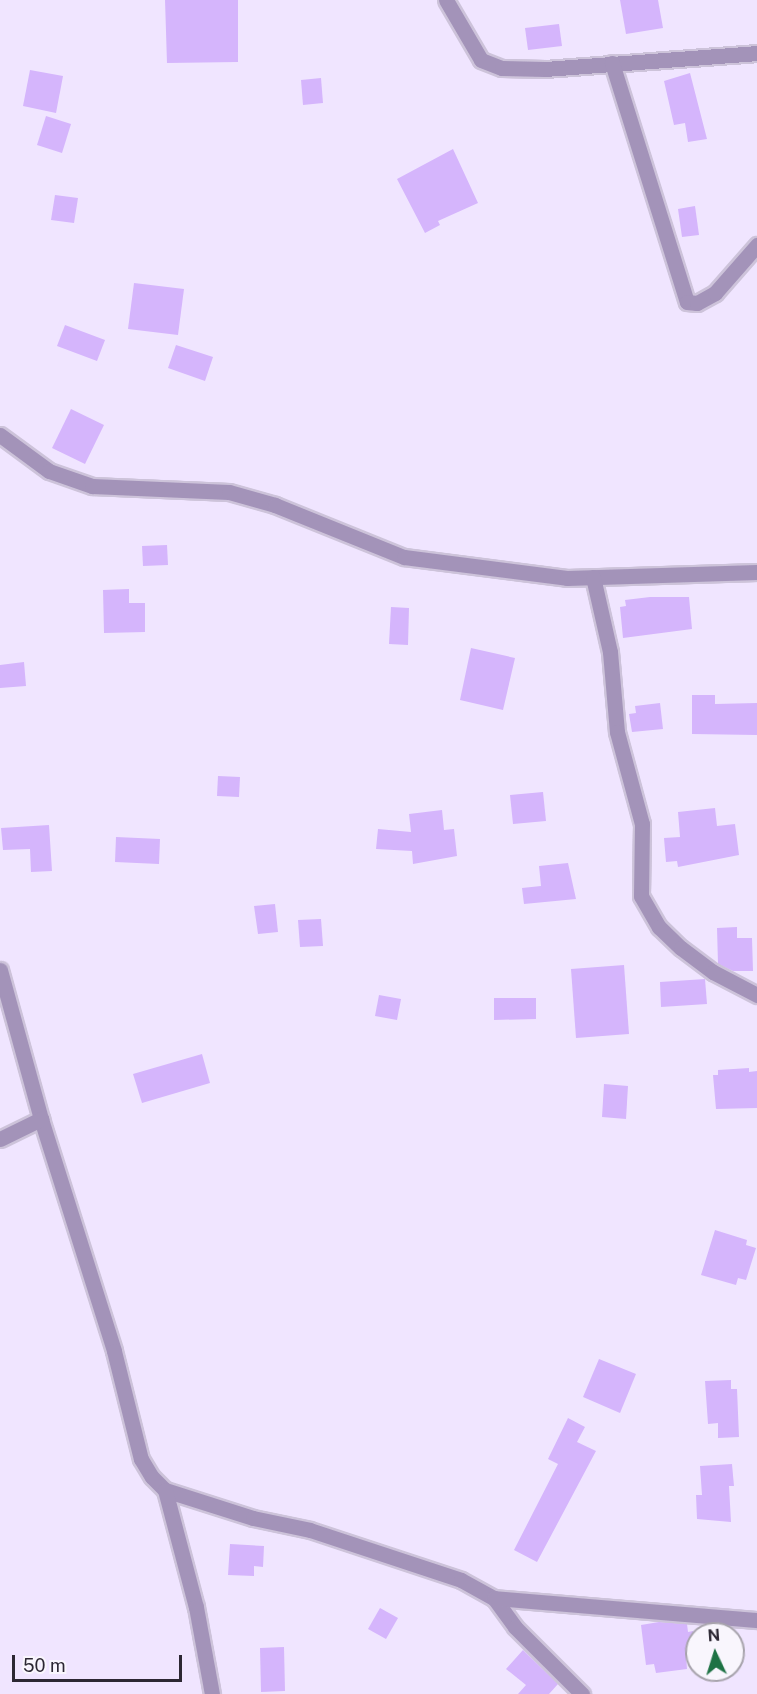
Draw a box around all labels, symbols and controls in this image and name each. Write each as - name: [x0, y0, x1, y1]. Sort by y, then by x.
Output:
- north arrow: [685, 1622, 745, 1682]
- text: N: [707, 1626, 721, 1645]
- scale bar: [15, 1643, 184, 1681]
- text: 50 m: [23, 1655, 66, 1676]

